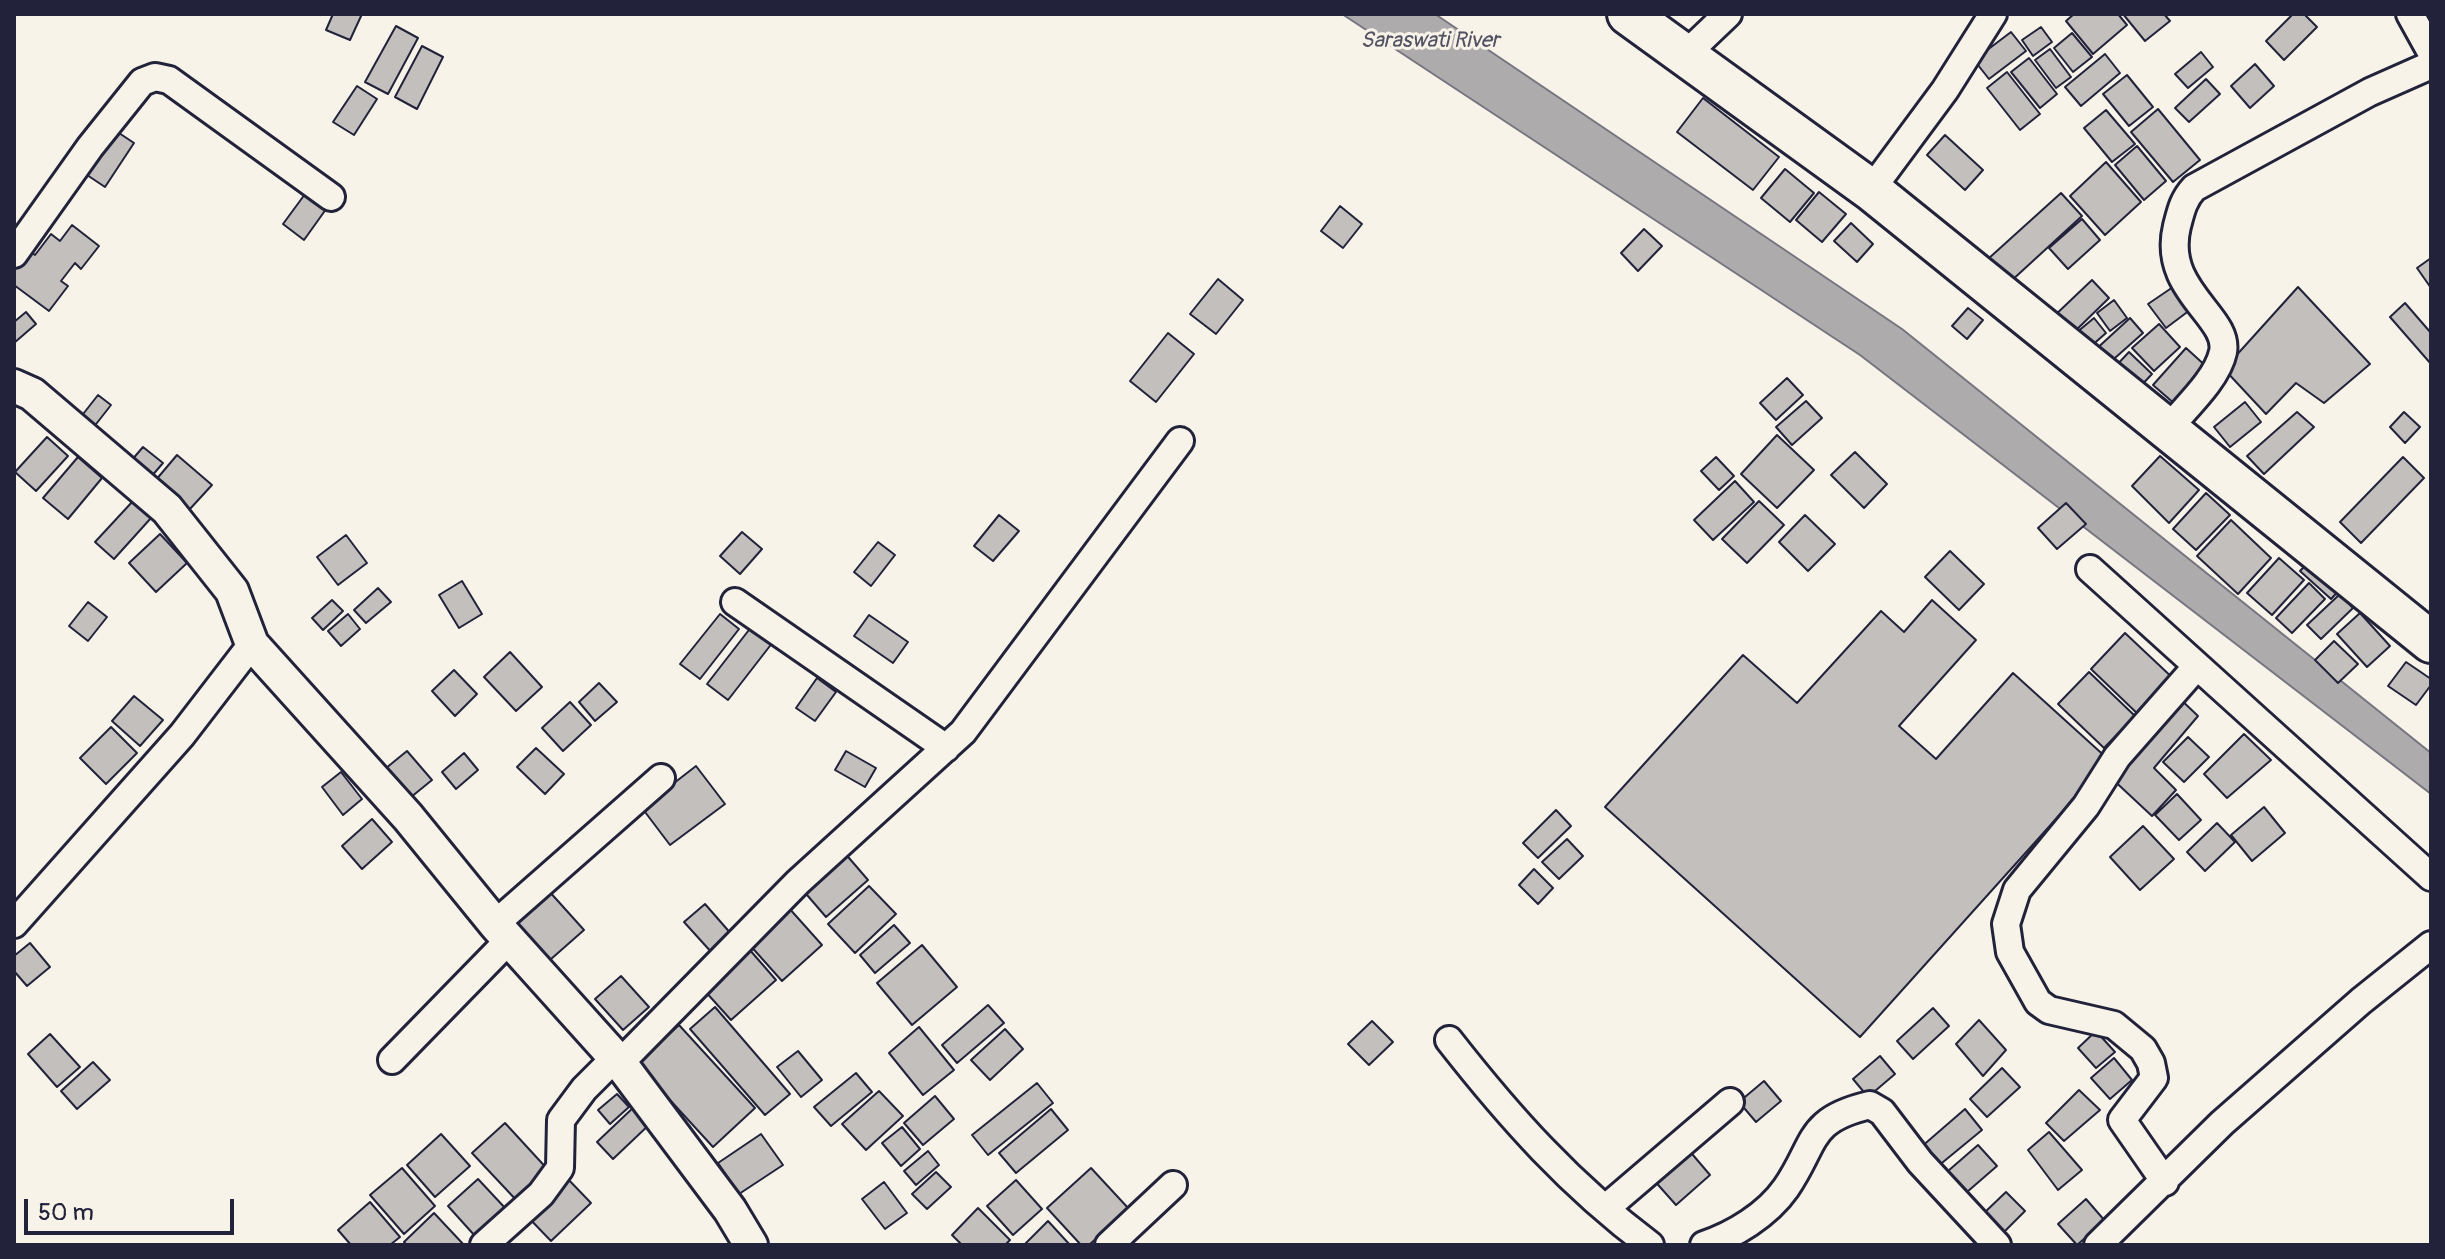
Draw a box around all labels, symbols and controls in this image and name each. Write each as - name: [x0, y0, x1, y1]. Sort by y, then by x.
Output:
- water label: Saraswati River: [1361, 28, 1499, 54]
- scale bar: [28, 1183, 238, 1233]
- text: 50 m: [38, 1198, 94, 1227]

